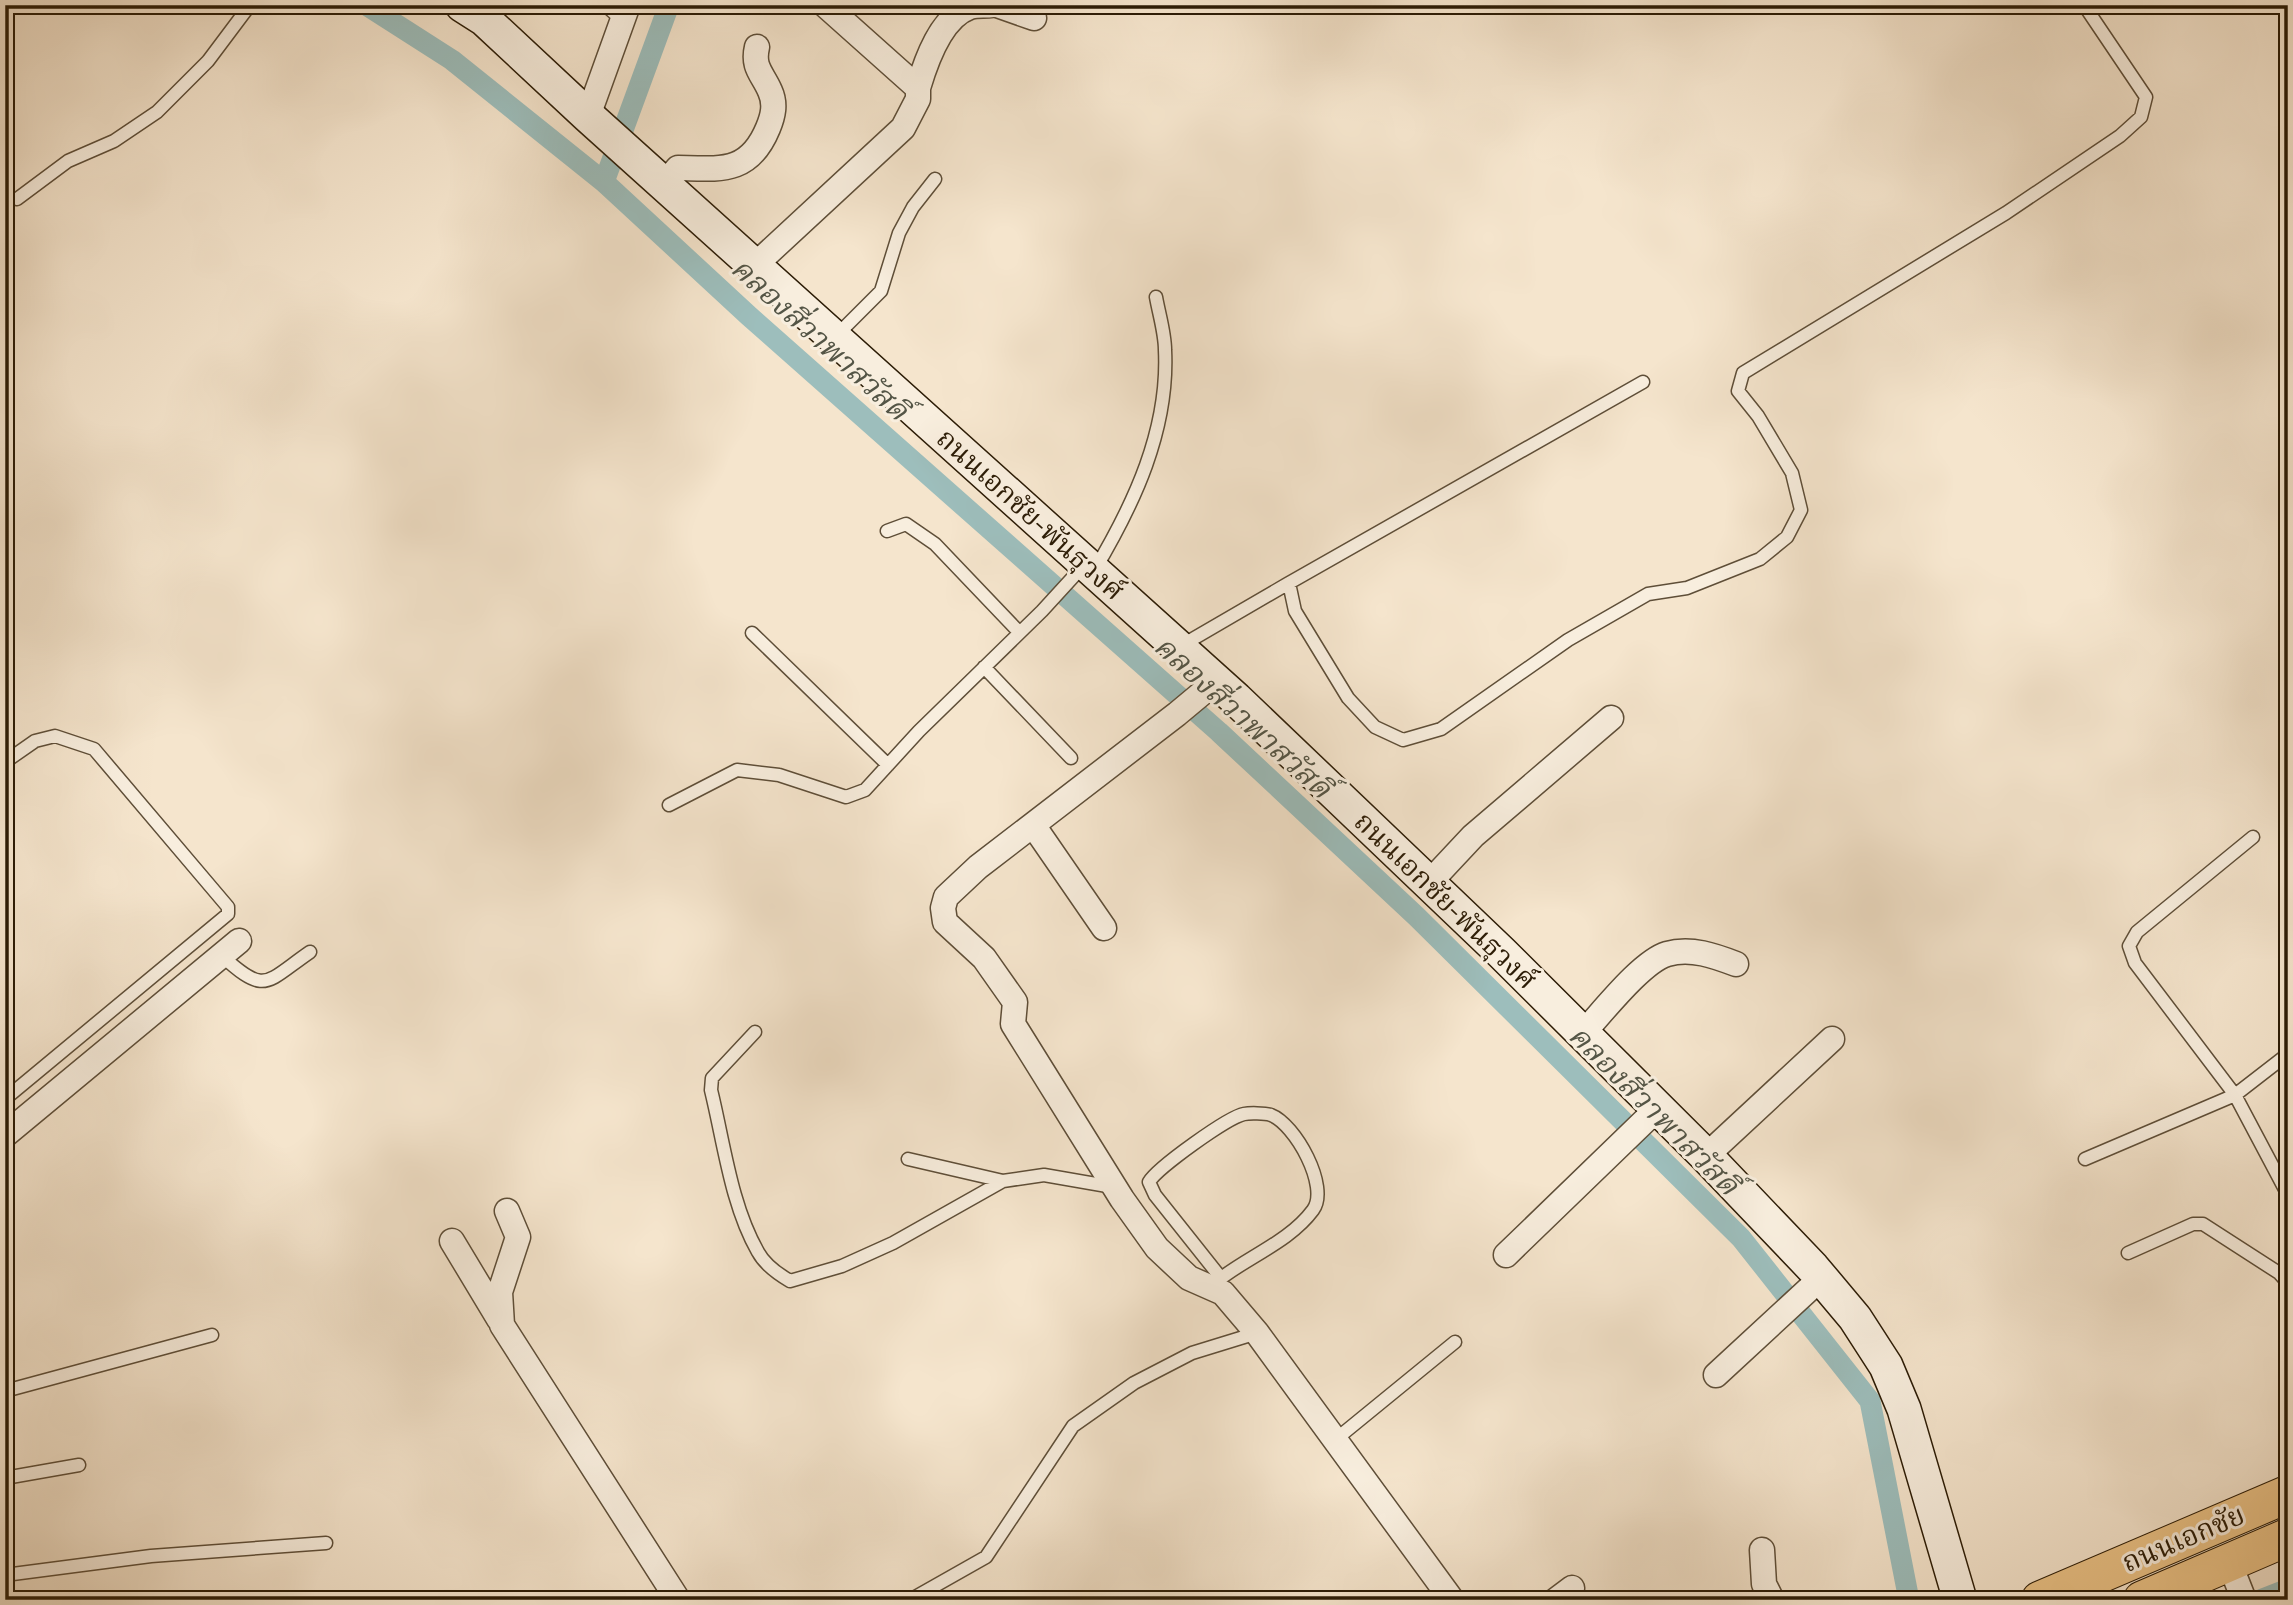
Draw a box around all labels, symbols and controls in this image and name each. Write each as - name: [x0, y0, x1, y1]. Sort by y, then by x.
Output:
- water label: คลองสี่วาพาสวัสดิ์: [722, 246, 926, 436]
- street label: ถนนเอกชัย-พันธุวงศ์: [928, 418, 1135, 609]
- water label: คลองสี่วาพาสวัสดิ์: [1145, 624, 1349, 814]
- street label: ถนนเอกชัย-พันธุวงศ์: [1345, 801, 1547, 998]
- water label: คลองสี่วาพาสวัสดิ์: [1559, 1014, 1757, 1211]
- street label: ถนนเอกชัย: [2115, 1493, 2251, 1582]

